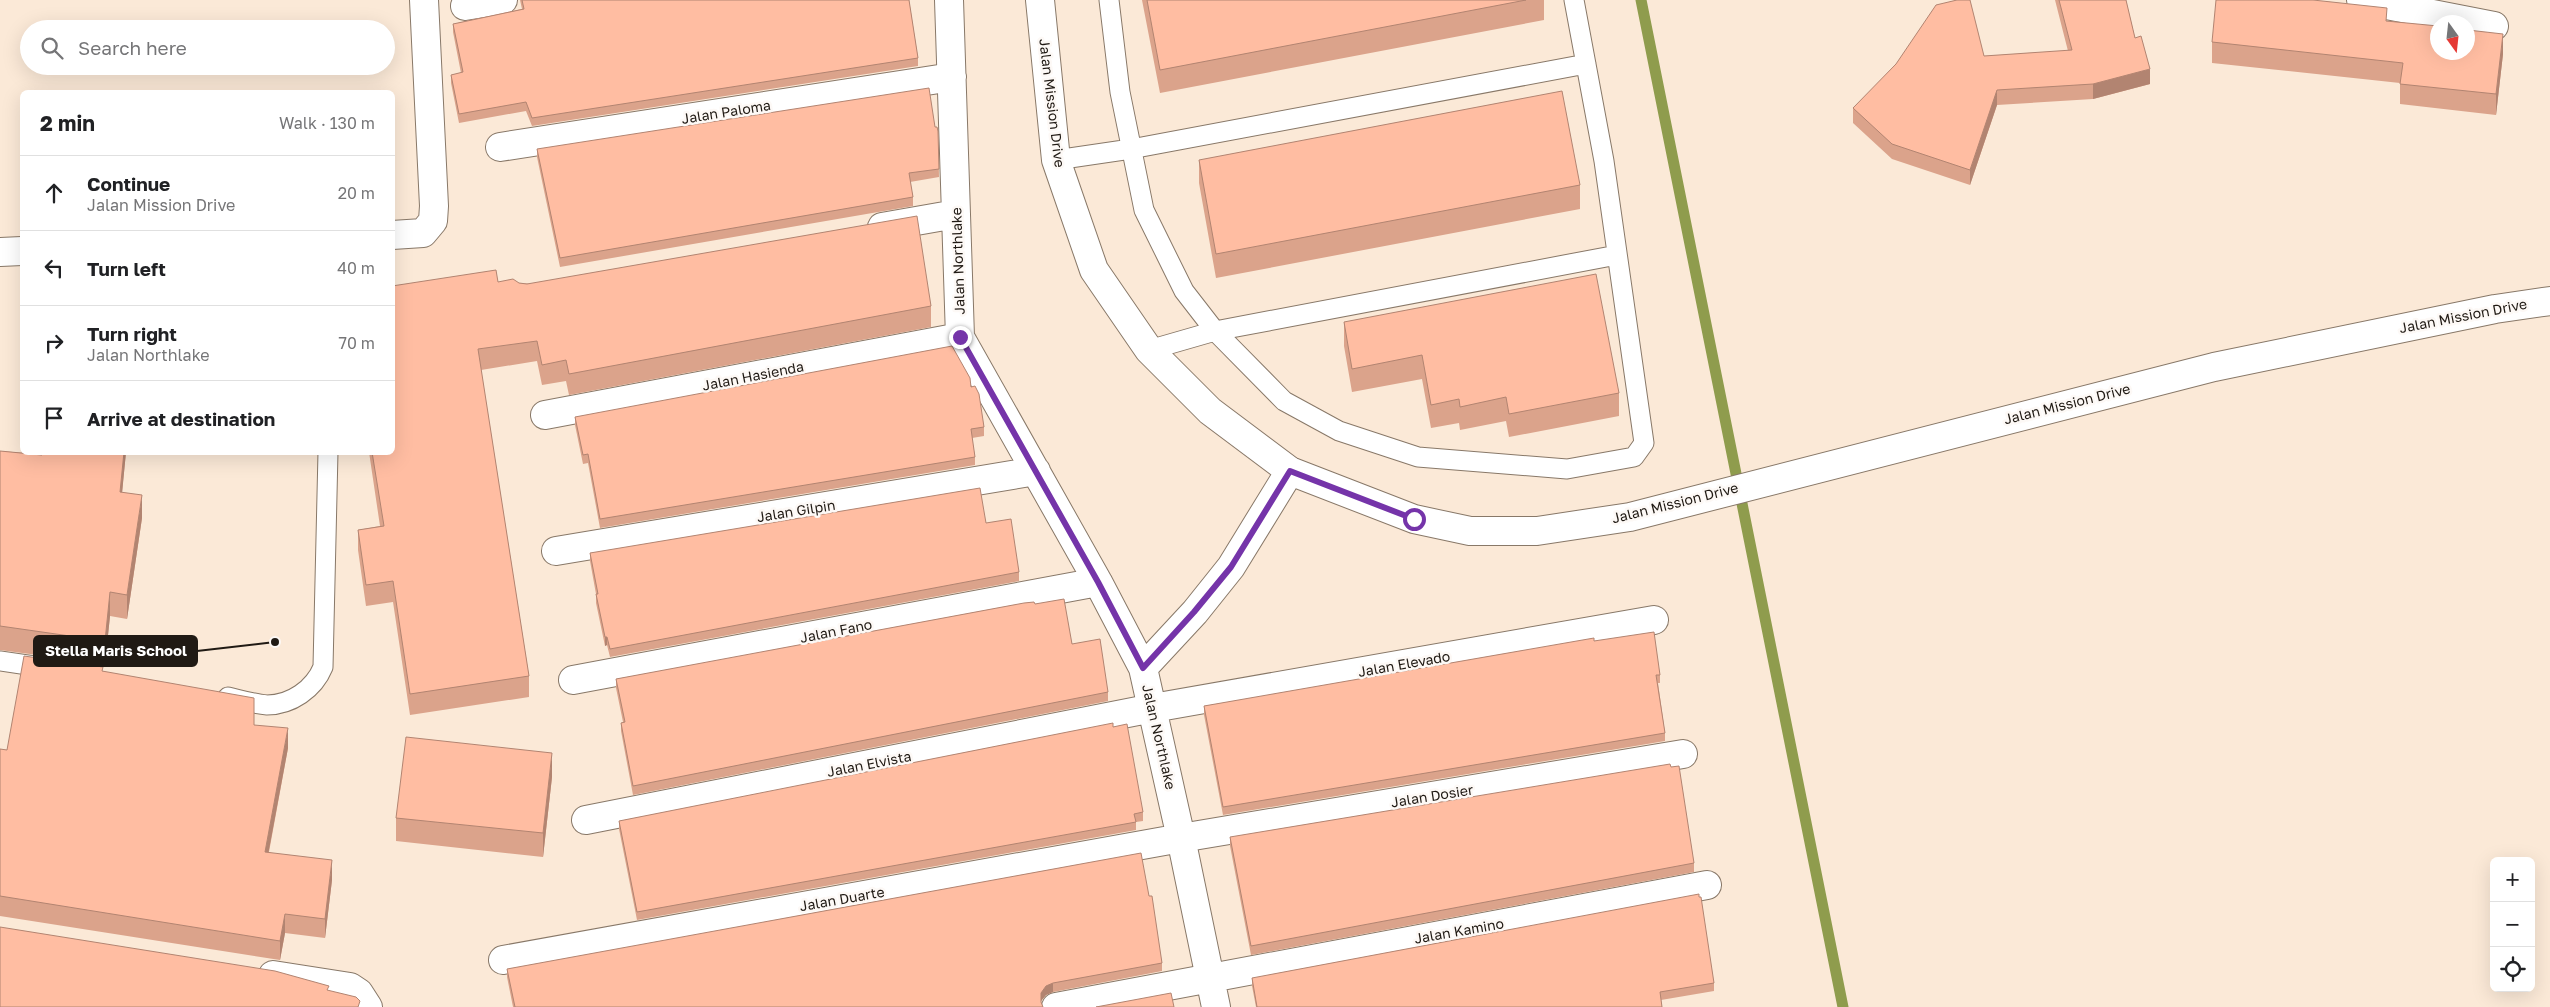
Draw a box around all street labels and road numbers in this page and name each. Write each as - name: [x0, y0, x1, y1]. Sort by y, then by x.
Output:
- street label: Jalan Mission Drive: [1036, 38, 1069, 168]
- street label: Jalan Paloma: [680, 96, 772, 127]
- street label: Jalan Northlake: [947, 207, 968, 315]
- street label: Jalan Mission Drive: [2398, 295, 2528, 336]
- street label: Jalan Hasienda: [701, 357, 805, 394]
- street label: Jalan Mission Drive: [2002, 380, 2132, 427]
- street label: Jalan Mission Drive: [1610, 479, 1740, 526]
- street label: Jalan Gilpin: [755, 496, 836, 525]
- street label: Jalan Fano: [798, 615, 873, 646]
- street label: Jalan Elevado: [1357, 647, 1451, 680]
- street label: Jalan Northlake: [1139, 683, 1180, 791]
- street label: Jalan Elvista: [825, 747, 912, 780]
- street label: Jalan Dosier: [1390, 781, 1475, 810]
- street label: Jalan Duarte: [798, 883, 886, 914]
- street label: Jalan Kamino: [1413, 914, 1505, 947]

